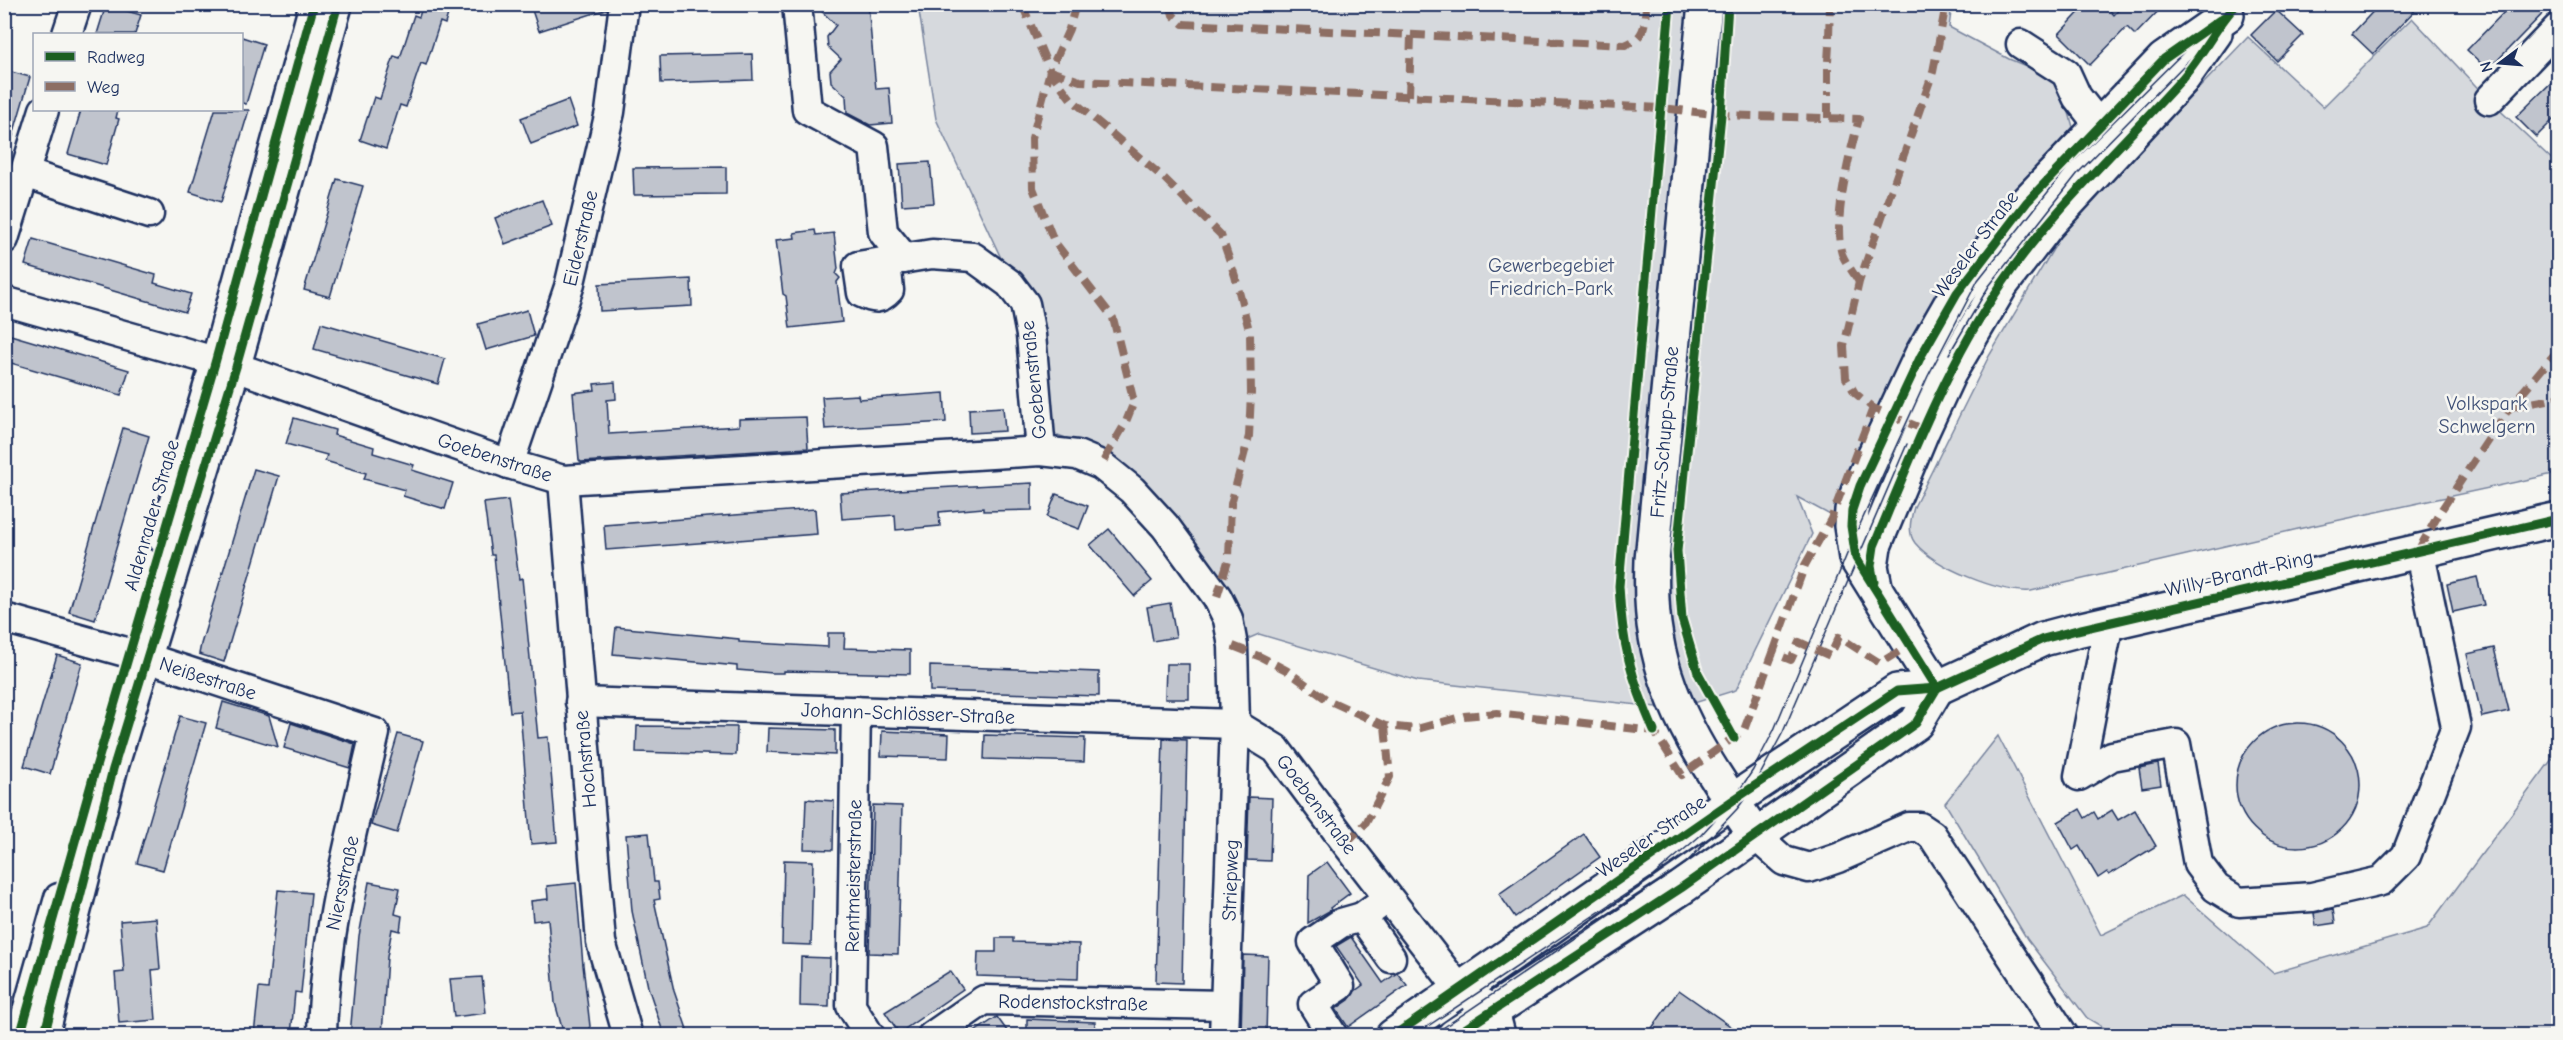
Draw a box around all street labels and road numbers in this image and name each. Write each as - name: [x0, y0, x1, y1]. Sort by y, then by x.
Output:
- street label: Weseler Straße: [1928, 186, 2023, 303]
- street label: Eiderstraße: [558, 188, 603, 288]
- street label: Goebenstraße: [1016, 319, 1051, 440]
- street label: Fritz-Schupp-Straße: [1646, 345, 1683, 519]
- street label: Goebenstraße: [435, 428, 555, 487]
- street label: Aldenrader Straße: [119, 437, 184, 593]
- street label: Willy-Brandt-Ring: [2163, 545, 2315, 602]
- street label: Neißestraße: [156, 652, 259, 705]
- street label: Johann-Schlösser-Straße: [801, 698, 1015, 729]
- street label: Hochstraße: [570, 709, 601, 809]
- street label: Goebenstraße: [1272, 750, 1362, 859]
- street label: Weseler Straße: [1592, 790, 1711, 883]
- street label: Rentmeisterstraße: [841, 799, 866, 953]
- street label: Niersstraße: [321, 834, 364, 933]
- street label: Striepweg: [1218, 839, 1243, 921]
- street label: Rodenstockstraße: [998, 990, 1148, 1015]

